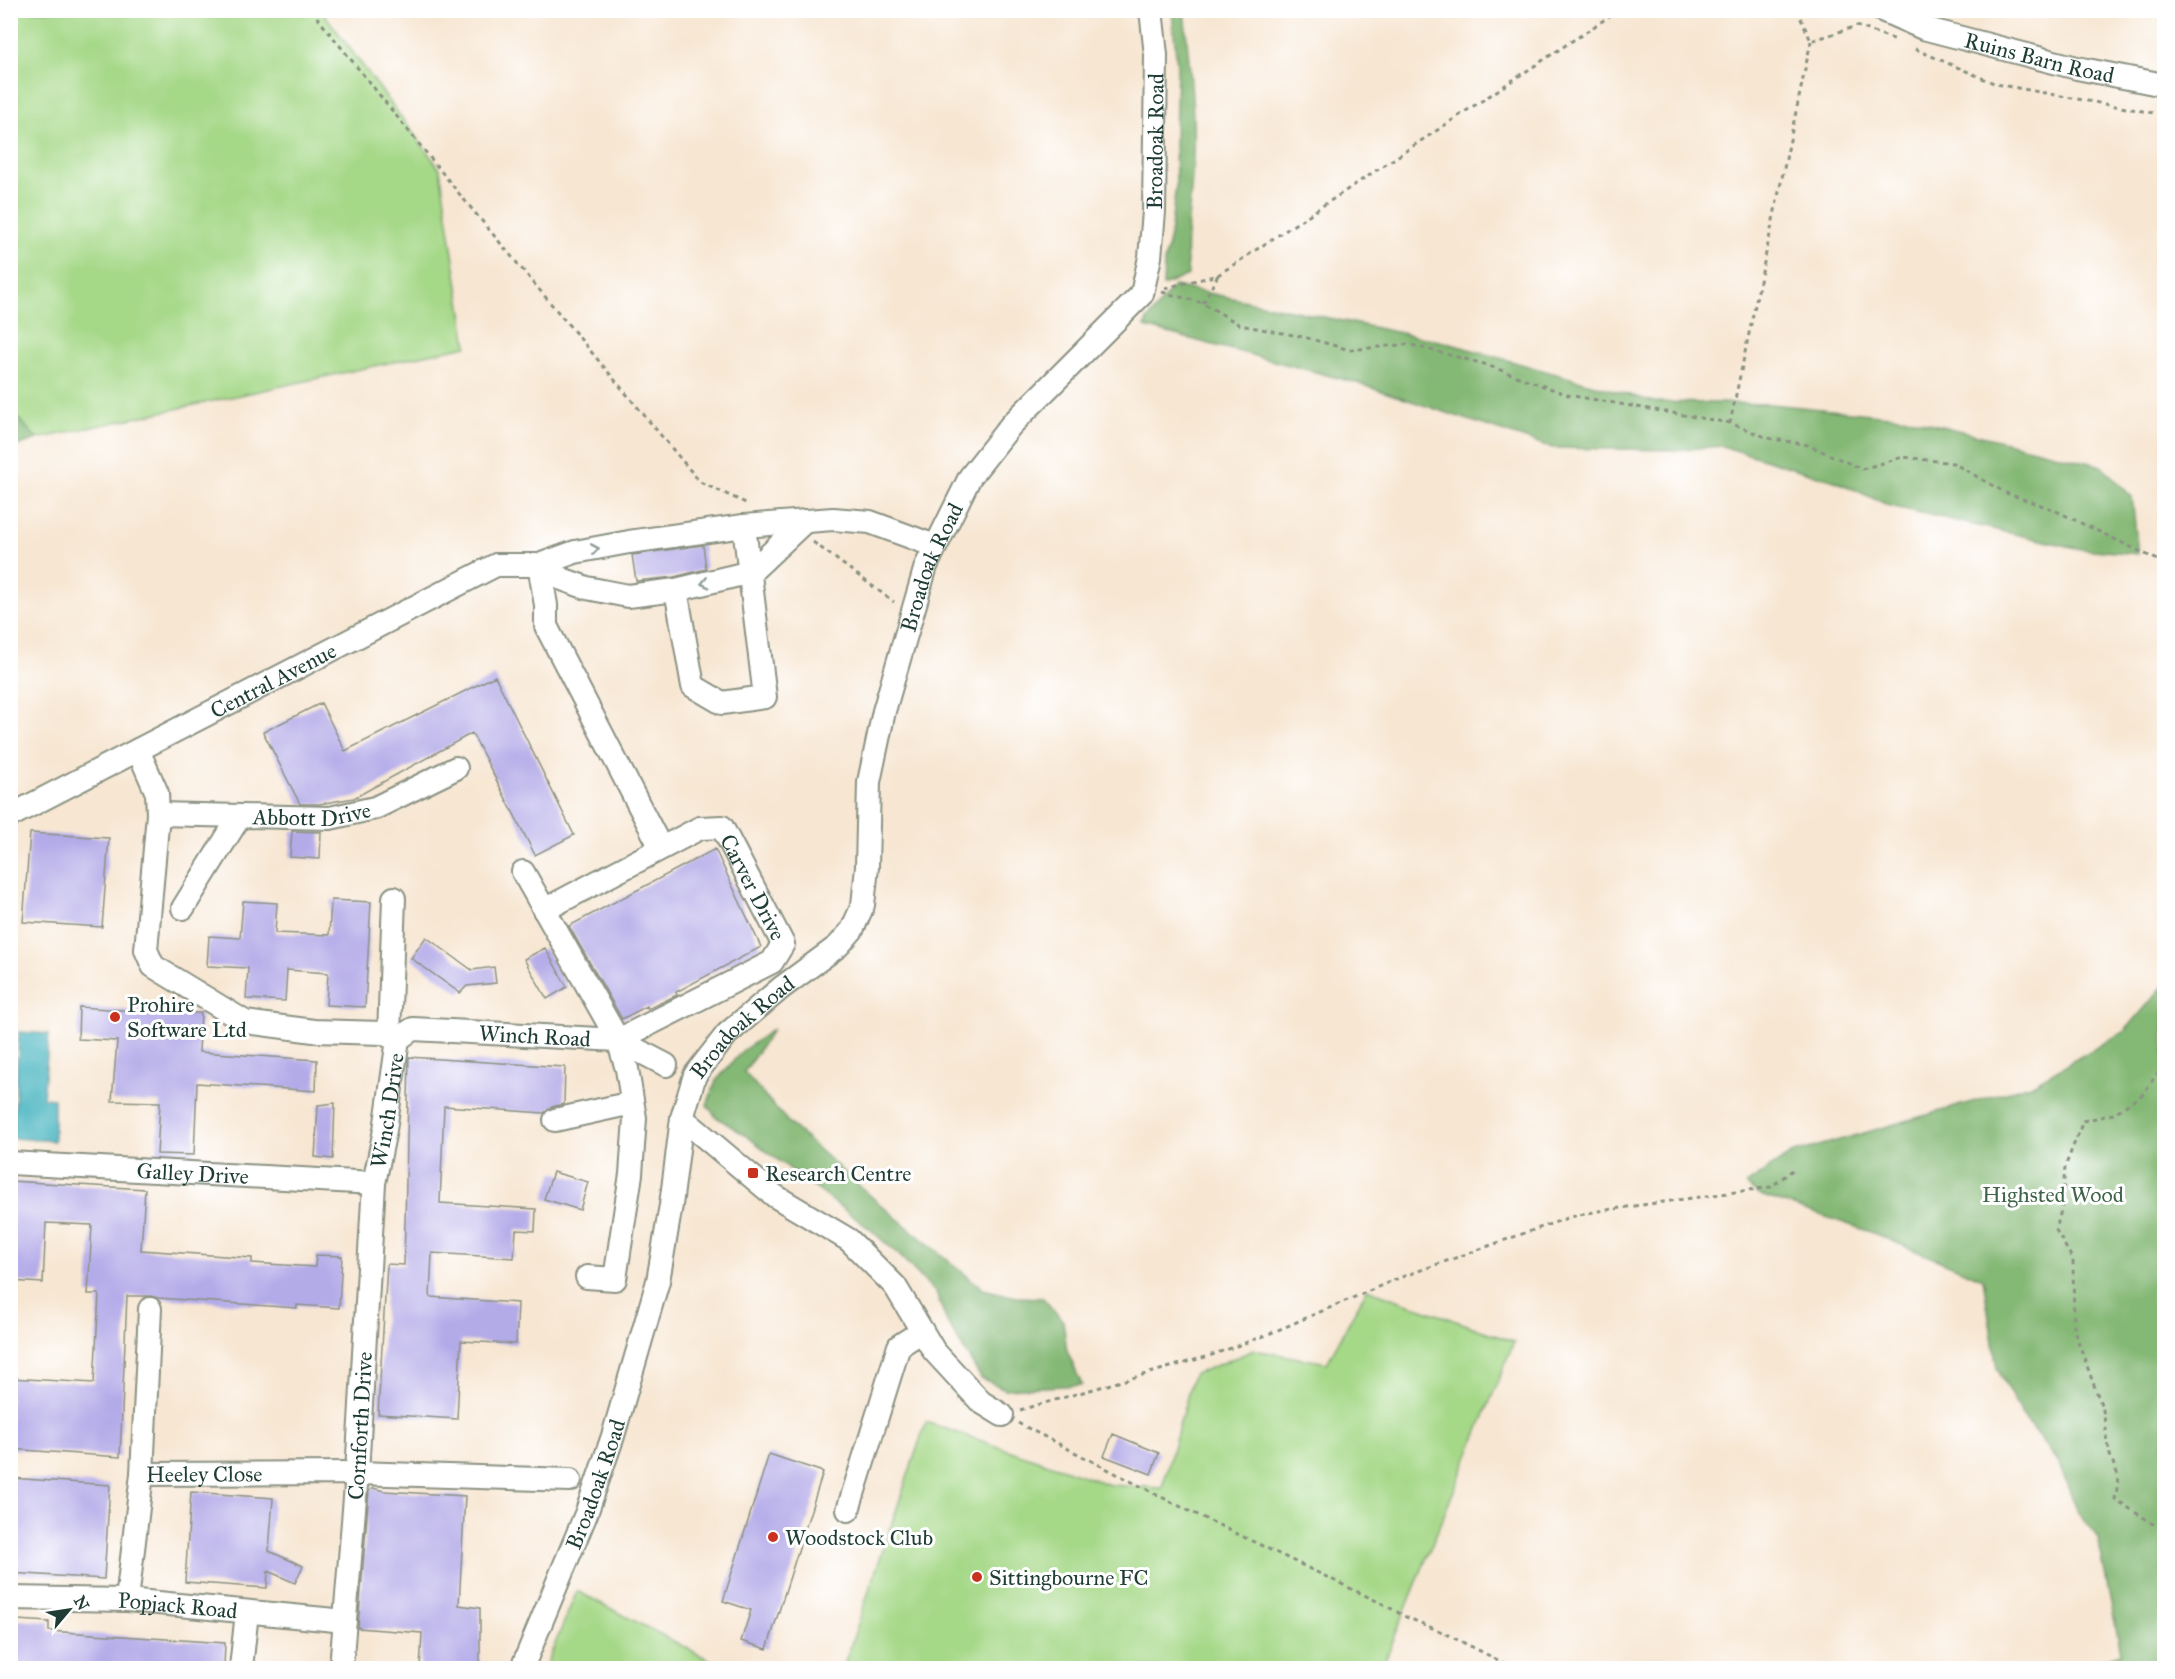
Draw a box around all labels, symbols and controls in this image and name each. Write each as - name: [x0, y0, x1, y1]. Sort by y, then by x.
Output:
- street label: Ruins Barn Road: [1962, 26, 2117, 89]
- street label: Broadoak Road: [1141, 73, 1170, 210]
- street label: Broadoak Road: [895, 499, 969, 635]
- one-way arrow: [590, 543, 599, 555]
- one-way arrow: [700, 576, 710, 589]
- street label: Central Avenue: [206, 637, 341, 724]
- street label: Abbott Drive: [251, 796, 373, 832]
- street label: Carver Drive: [714, 830, 792, 945]
- street label: Broadoak Road: [684, 970, 800, 1084]
- place label: Prohire Software Ltd: [127, 991, 247, 1043]
- marker: Prohire Software Ltd: [108, 1010, 122, 1024]
- street label: Winch Road: [478, 1020, 591, 1053]
- street label: Winch Drive: [364, 1051, 410, 1170]
- street label: Galley Drive: [136, 1157, 249, 1190]
- place label: Research Centre: [765, 1160, 911, 1187]
- marker: Research Centre: [746, 1166, 760, 1180]
- park label: Highsted Wood: [1982, 1181, 2124, 1208]
- street label: Cornforth Drive: [342, 1351, 378, 1501]
- street label: Broadoak Road: [560, 1416, 631, 1554]
- street label: Heeley Close: [146, 1460, 262, 1488]
- place label: Woodstock Club: [785, 1524, 933, 1551]
- marker: Woodstock Club: [766, 1530, 780, 1544]
- place label: Sittingbourne FC: [989, 1564, 1148, 1591]
- marker: Sittingbourne FC: [970, 1570, 984, 1584]
- north arrow: [39, 1580, 99, 1640]
- street label: Popjack Road: [118, 1587, 239, 1625]
- text: N: [70, 1592, 93, 1614]

